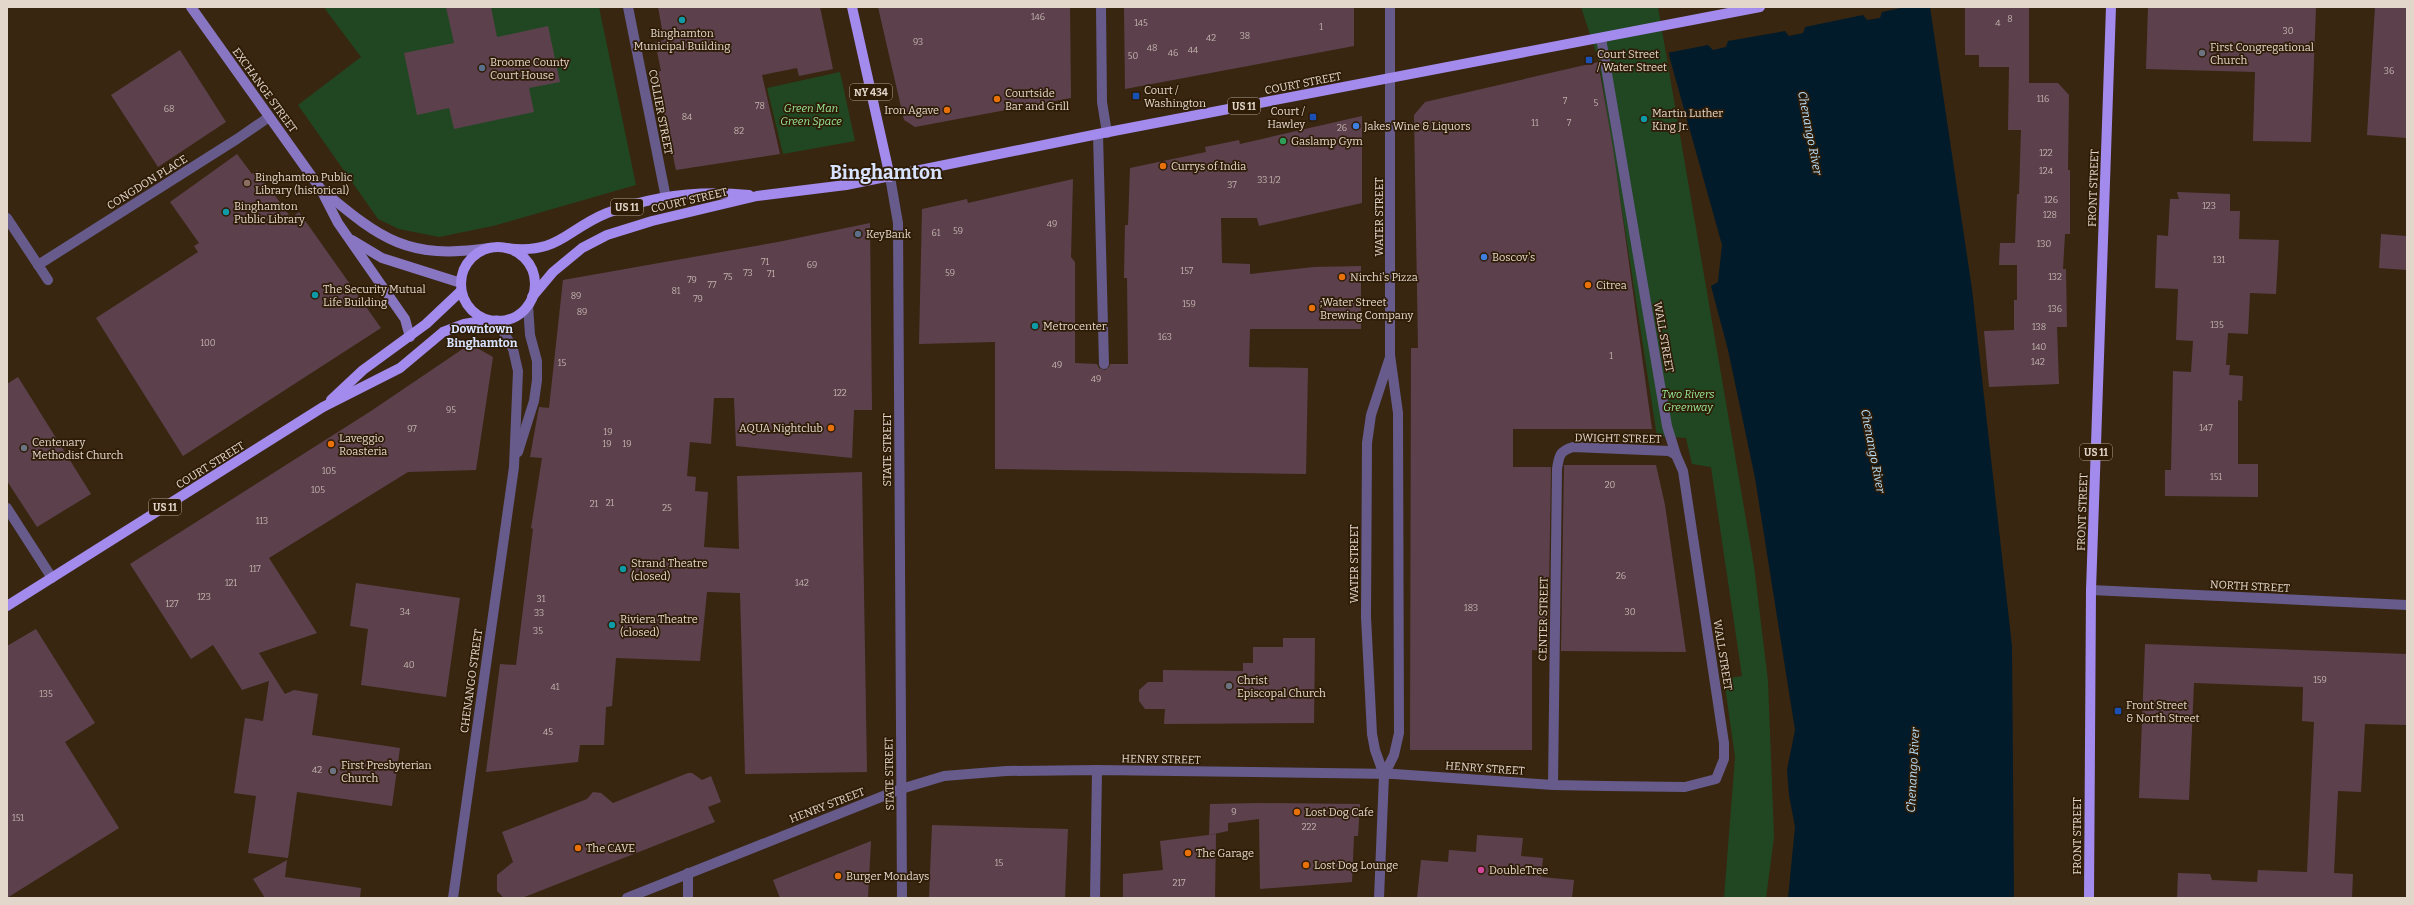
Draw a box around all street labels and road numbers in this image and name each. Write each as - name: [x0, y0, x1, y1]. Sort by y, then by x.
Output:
- street label: EXCHANGE STREET: [229, 45, 300, 136]
- street label: COLLIER STREET: [646, 68, 675, 156]
- street label: COURT STREET: [1264, 70, 1343, 97]
- road number: NY 434: [850, 84, 892, 100]
- road number: US 11: [1228, 98, 1260, 114]
- street label: FRONT STREET: [2086, 148, 2101, 227]
- street label: CONGDON PLACE: [105, 152, 190, 212]
- street label: WATER STREET: [1373, 177, 1386, 256]
- street label: COURT STREET: [650, 185, 729, 216]
- road number: US 11: [611, 199, 643, 215]
- street label: WALL STREET: [1651, 301, 1676, 374]
- street label: STATE STREET: [881, 413, 894, 487]
- street label: DWIGHT STREET: [1574, 431, 1662, 446]
- street label: COURT STREET: [174, 439, 247, 492]
- road number: US 11: [2080, 444, 2112, 460]
- street label: FRONT STREET: [2075, 472, 2090, 551]
- road number: US 11: [149, 499, 181, 515]
- street label: WATER STREET: [1348, 524, 1361, 603]
- street label: CENTER STREET: [1536, 576, 1551, 661]
- street label: NORTH STREET: [2210, 578, 2291, 595]
- street label: WALL STREET: [1710, 619, 1735, 692]
- street label: CHENANGO STREET: [458, 628, 485, 734]
- street label: STATE STREET: [882, 737, 897, 811]
- street label: HENRY STREET: [1121, 752, 1201, 767]
- street label: HENRY STREET: [1445, 759, 1526, 778]
- street label: HENRY STREET: [788, 785, 867, 826]
- street label: FRONT STREET: [2071, 797, 2084, 875]

